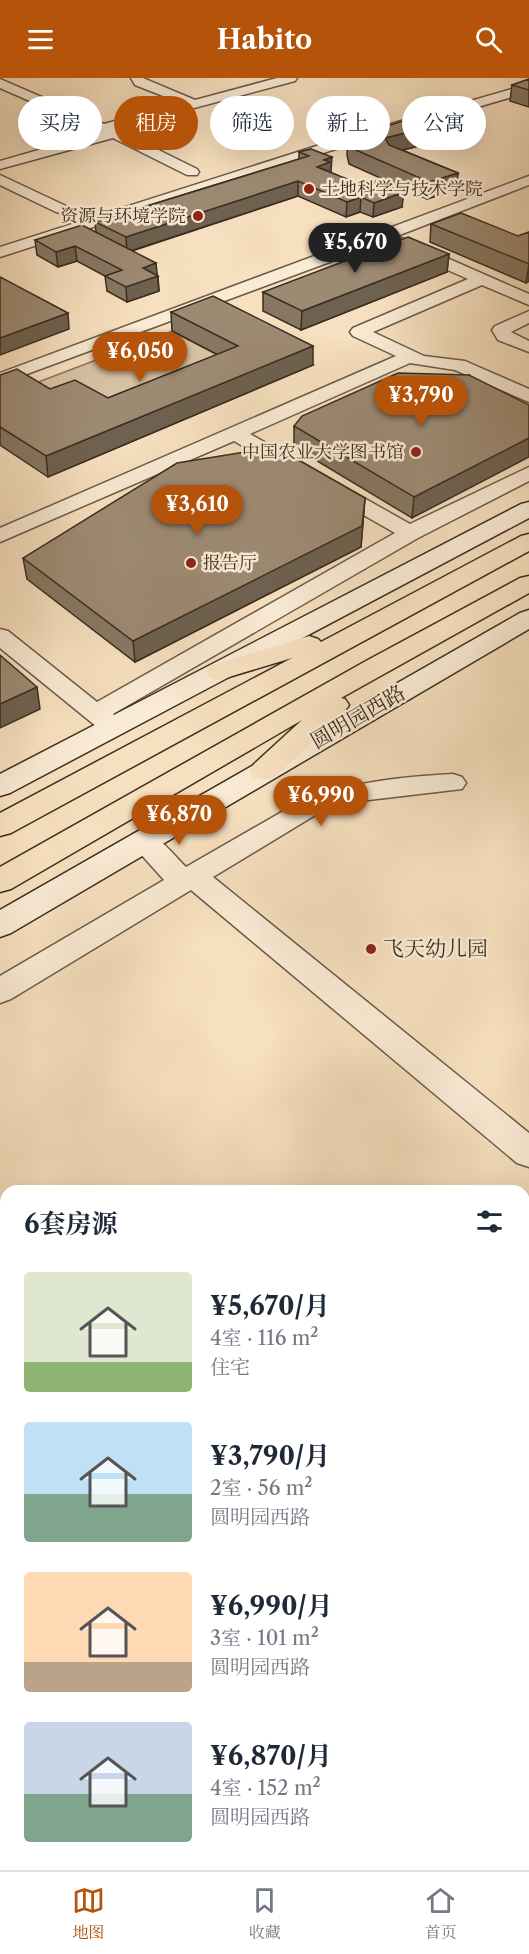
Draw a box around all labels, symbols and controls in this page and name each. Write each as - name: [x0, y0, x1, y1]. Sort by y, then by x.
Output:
- icon: menu: [24, 23, 57, 56]
- text: Habito: [217, 23, 312, 56]
- icon: search: [472, 23, 505, 56]
- chip: 买房: [18, 96, 102, 150]
- chip: 租房: [114, 96, 198, 150]
- chip: 筛选: [210, 96, 294, 150]
- chip: 新上: [306, 96, 390, 150]
- chip: 公寓: [402, 96, 486, 150]
- place label: 土地科学与技术学院: [321, 178, 483, 200]
- marker: 土地科学与技术学院: [302, 182, 316, 196]
- place label: 资源与环境学院: [60, 205, 186, 227]
- marker: 资源与环境学院: [191, 209, 205, 223]
- pin: ¥5,670: [306, 223, 404, 274]
- text: ¥5,670: [322, 230, 388, 254]
- pin: ¥6,050: [91, 332, 189, 383]
- text: ¥6,050: [106, 339, 174, 363]
- pin: ¥3,790: [372, 376, 470, 427]
- text: ¥3,790: [388, 383, 454, 407]
- place label: 中国农业大学图书馆: [242, 441, 404, 463]
- marker: 中国农业大学图书馆: [409, 445, 423, 459]
- pin: ¥3,610: [148, 485, 246, 536]
- text: ¥3,610: [165, 492, 229, 516]
- place label: 报告厅: [203, 552, 257, 574]
- marker: 报告厅: [184, 556, 198, 570]
- street label: 圆明园西路: [306, 679, 409, 754]
- pin: ¥6,990: [272, 776, 370, 827]
- text: ¥6,990: [287, 783, 355, 807]
- pin: ¥6,870: [130, 795, 228, 846]
- text: ¥6,870: [146, 802, 212, 826]
- place label: 飞天幼儿园: [383, 936, 488, 961]
- marker: 飞天幼儿园: [364, 942, 378, 956]
- icon: filters: [473, 1205, 506, 1238]
- text: 6套房源: [24, 1208, 118, 1240]
- text: ¥5,670/月: [210, 1290, 330, 1322]
- icon: home: [72, 1296, 144, 1368]
- text: 4室 · 116 m²: [210, 1326, 319, 1350]
- text: 住宅: [210, 1355, 250, 1379]
- text: ¥3,790/月: [210, 1440, 330, 1472]
- icon: home: [72, 1446, 144, 1518]
- text: 2室 · 56 m²: [210, 1476, 312, 1500]
- text: 圆明园西路: [210, 1505, 310, 1529]
- text: ¥6,990/月: [210, 1590, 333, 1622]
- icon: home: [72, 1596, 144, 1668]
- text: 3室 · 101 m²: [210, 1626, 319, 1650]
- text: 圆明园西路: [210, 1655, 310, 1679]
- text: ¥6,870/月: [210, 1740, 332, 1772]
- icon: home: [72, 1746, 144, 1818]
- text: 4室 · 152 m²: [210, 1776, 321, 1800]
- text: 圆明园西路: [210, 1805, 310, 1829]
- tab: 地图: [72, 1884, 105, 1943]
- tab: 收藏: [248, 1884, 281, 1943]
- tab: 首页: [424, 1884, 457, 1943]

